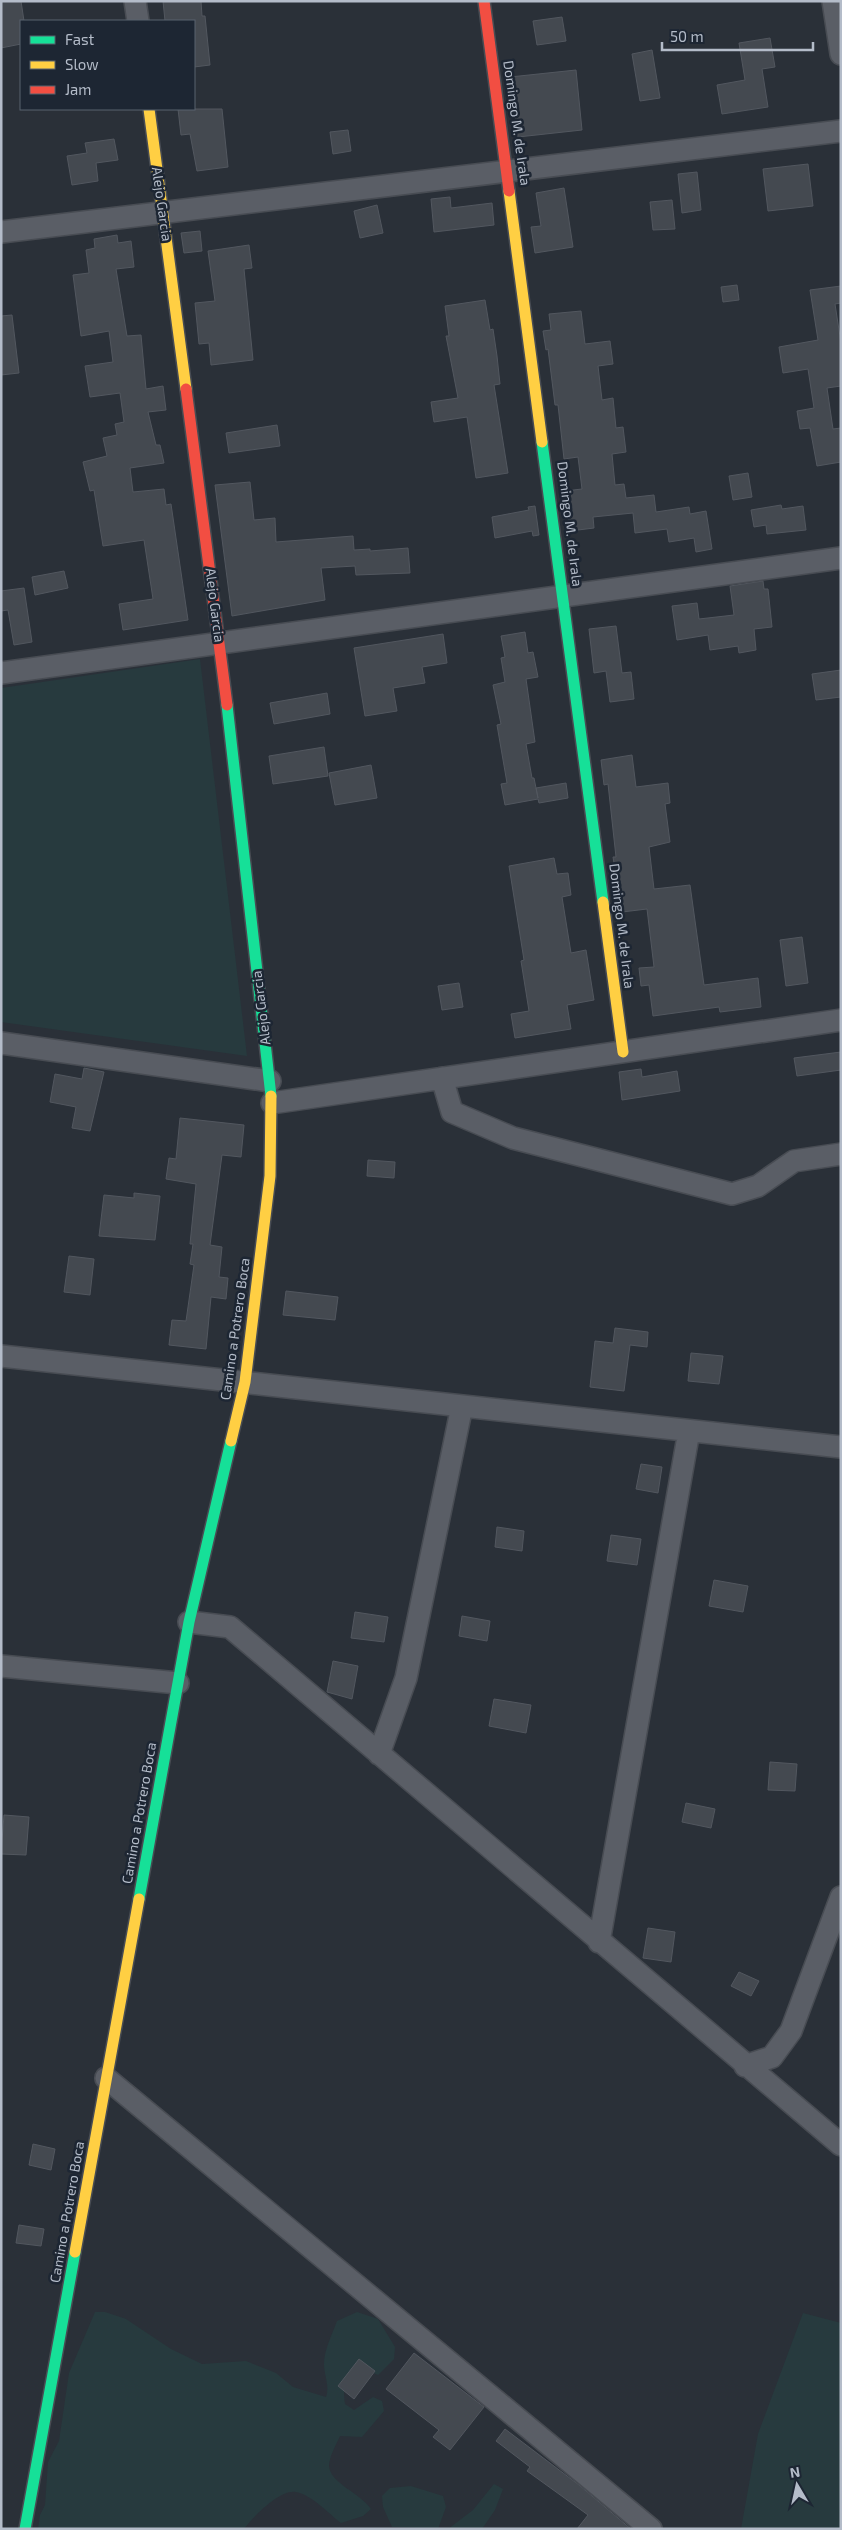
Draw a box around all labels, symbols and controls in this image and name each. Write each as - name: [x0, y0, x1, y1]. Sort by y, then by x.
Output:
- legend: [20, 20, 195, 110]
- scale bar: [662, 20, 813, 52]
- text: 50 m: [670, 27, 704, 45]
- text: Fast: [65, 30, 95, 48]
- text: Slow: [65, 55, 99, 73]
- street label: Domingo M. de Irala: [500, 59, 535, 187]
- text: Jam: [65, 80, 91, 98]
- street label: Alejo Garcia: [149, 166, 176, 242]
- street label: Domingo M. de Irala: [554, 460, 587, 588]
- street label: Alejo Garcia: [202, 567, 228, 643]
- street label: Domingo M. de Irala: [606, 862, 639, 990]
- street label: Alejo Garcia: [248, 970, 274, 1046]
- street label: Camino a Potrero Boca: [216, 1257, 253, 1401]
- street label: Camino a Potrero Boca: [118, 1741, 159, 1885]
- street label: Camino a Potrero Boca: [46, 2140, 87, 2284]
- north arrow: [772, 2460, 822, 2510]
- text: N: [789, 2462, 801, 2481]

